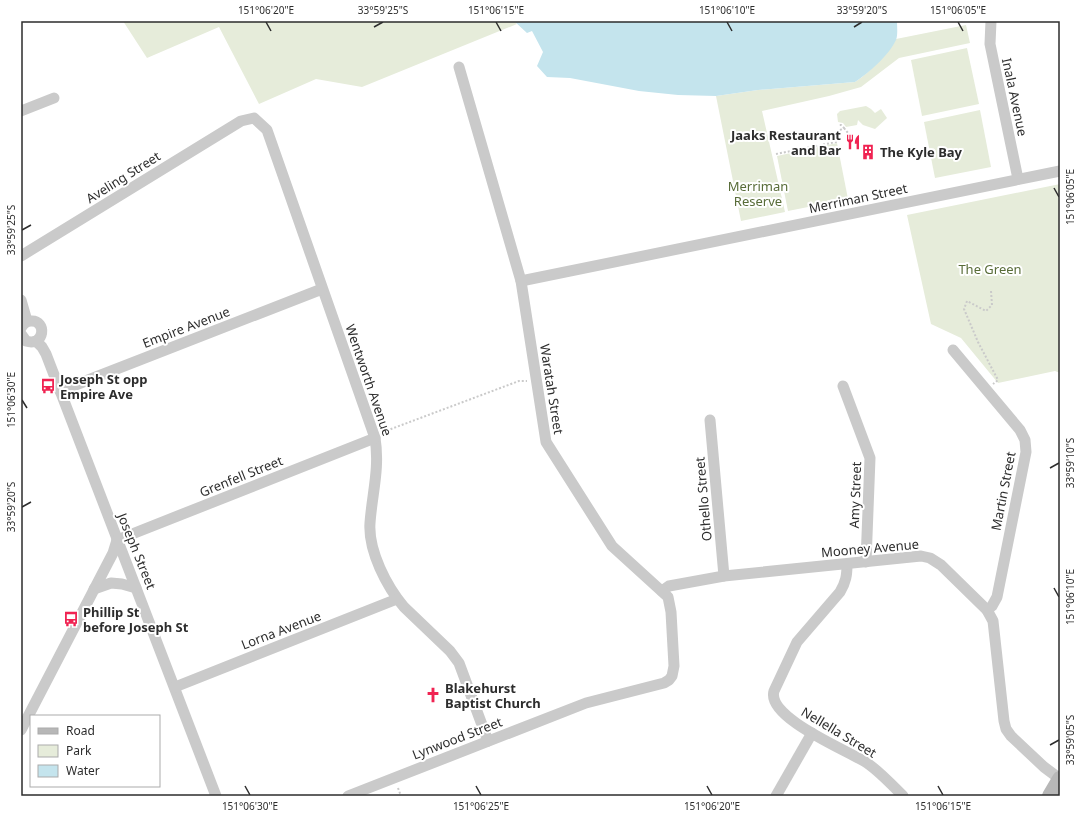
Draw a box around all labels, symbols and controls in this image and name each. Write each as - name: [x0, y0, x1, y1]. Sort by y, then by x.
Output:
- text: 151°06'20"E: [238, 3, 294, 17]
- text: 33°59'25"S: [358, 3, 409, 17]
- text: 151°06'15"E: [468, 3, 524, 17]
- text: 151°06'10"E: [699, 3, 755, 17]
- text: 33°59'20"S: [837, 3, 888, 17]
- text: 151°06'05"E: [930, 3, 986, 17]
- street label: Inala Avenue: [998, 56, 1032, 138]
- place label: Jaaks Restaurant and Bar: [730, 126, 841, 159]
- restaurant icon: Jaaks Restaurant and Bar: [844, 133, 862, 151]
- building icon: The Kyle Bay: [859, 143, 877, 161]
- place label: The Kyle Bay: [880, 143, 963, 161]
- street label: Aveling Street: [82, 147, 164, 207]
- text: 151°06'05"E: [1063, 169, 1077, 225]
- park label: Merriman Reserve: [728, 177, 788, 210]
- street label: Merriman Street: [807, 179, 909, 217]
- text: 33°59'25"S: [4, 204, 18, 255]
- park label: The Green: [958, 260, 1022, 278]
- street label: Empire Avenue: [140, 302, 232, 352]
- street label: Wentworth Avenue: [341, 322, 397, 438]
- street label: Waratah Street: [536, 343, 568, 436]
- place label: Joseph St opp Empire Ave: [59, 370, 148, 403]
- text: 151°06'30"E: [4, 372, 18, 428]
- bus stop icon: Joseph St opp Empire Ave: [39, 377, 57, 395]
- text: 33°59'10"S: [1063, 437, 1077, 488]
- street label: Martin Street: [987, 450, 1020, 532]
- street label: Grenfell Street: [197, 451, 286, 501]
- street label: Othello Street: [690, 456, 716, 542]
- street label: Amy Street: [845, 461, 865, 529]
- text: 33°59'20"S: [4, 481, 18, 532]
- street label: Joseph Street: [113, 508, 161, 592]
- street label: Mooney Avenue: [820, 535, 920, 561]
- text: 151°06'10"E: [1063, 569, 1077, 625]
- place label: Phillip St before Joseph St: [83, 603, 189, 636]
- street label: Lorna Avenue: [238, 606, 324, 654]
- bus stop icon: Phillip St before Joseph St: [62, 610, 80, 628]
- place label: Blakehurst Baptist Church: [445, 679, 541, 712]
- church icon: Blakehurst Baptist Church: [424, 686, 442, 704]
- street label: Nellella Street: [798, 702, 880, 762]
- street label: Lynwood Street: [409, 712, 505, 763]
- text: 33°59'05"S: [1063, 714, 1077, 765]
- legend: [30, 715, 160, 787]
- text: Road: [66, 722, 95, 739]
- text: Park: [66, 742, 92, 759]
- text: Water: [66, 762, 100, 779]
- text: 151°06'30"E: [222, 799, 278, 813]
- text: 151°06'25"E: [453, 799, 509, 813]
- text: 151°06'20"E: [684, 799, 740, 813]
- text: 151°06'15"E: [915, 799, 971, 813]

